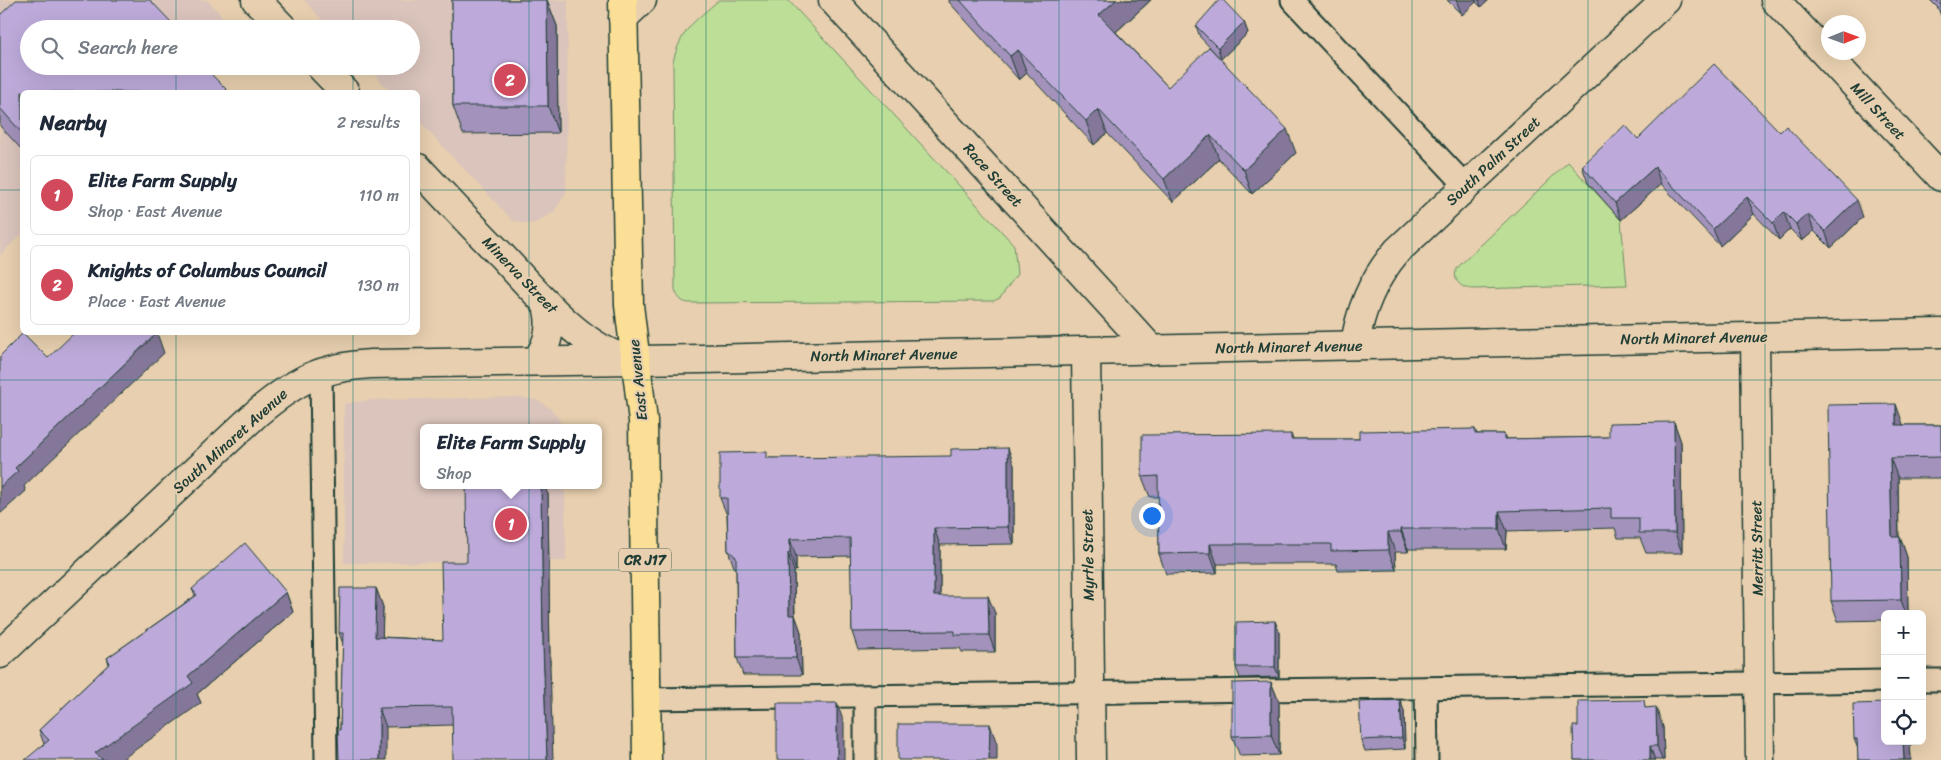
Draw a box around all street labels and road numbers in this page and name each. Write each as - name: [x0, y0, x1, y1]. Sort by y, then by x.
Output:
- street label: Mill Street: [1844, 76, 1913, 147]
- street label: South Palm Street: [1439, 110, 1547, 212]
- street label: Race Street: [957, 137, 1030, 214]
- street label: Minerva Street: [476, 230, 565, 321]
- street label: North Minaret Avenue: [1620, 324, 1768, 352]
- street label: North Minaret Avenue: [1215, 333, 1363, 361]
- street label: East Avenue: [621, 338, 655, 422]
- street label: North Minaret Avenue: [810, 341, 958, 369]
- street label: South Minaret Avenue: [166, 382, 294, 500]
- street label: Merritt Street: [1743, 499, 1771, 596]
- street label: Myrtle Street: [1074, 508, 1102, 601]
- road number: CR J17: [619, 548, 671, 572]

